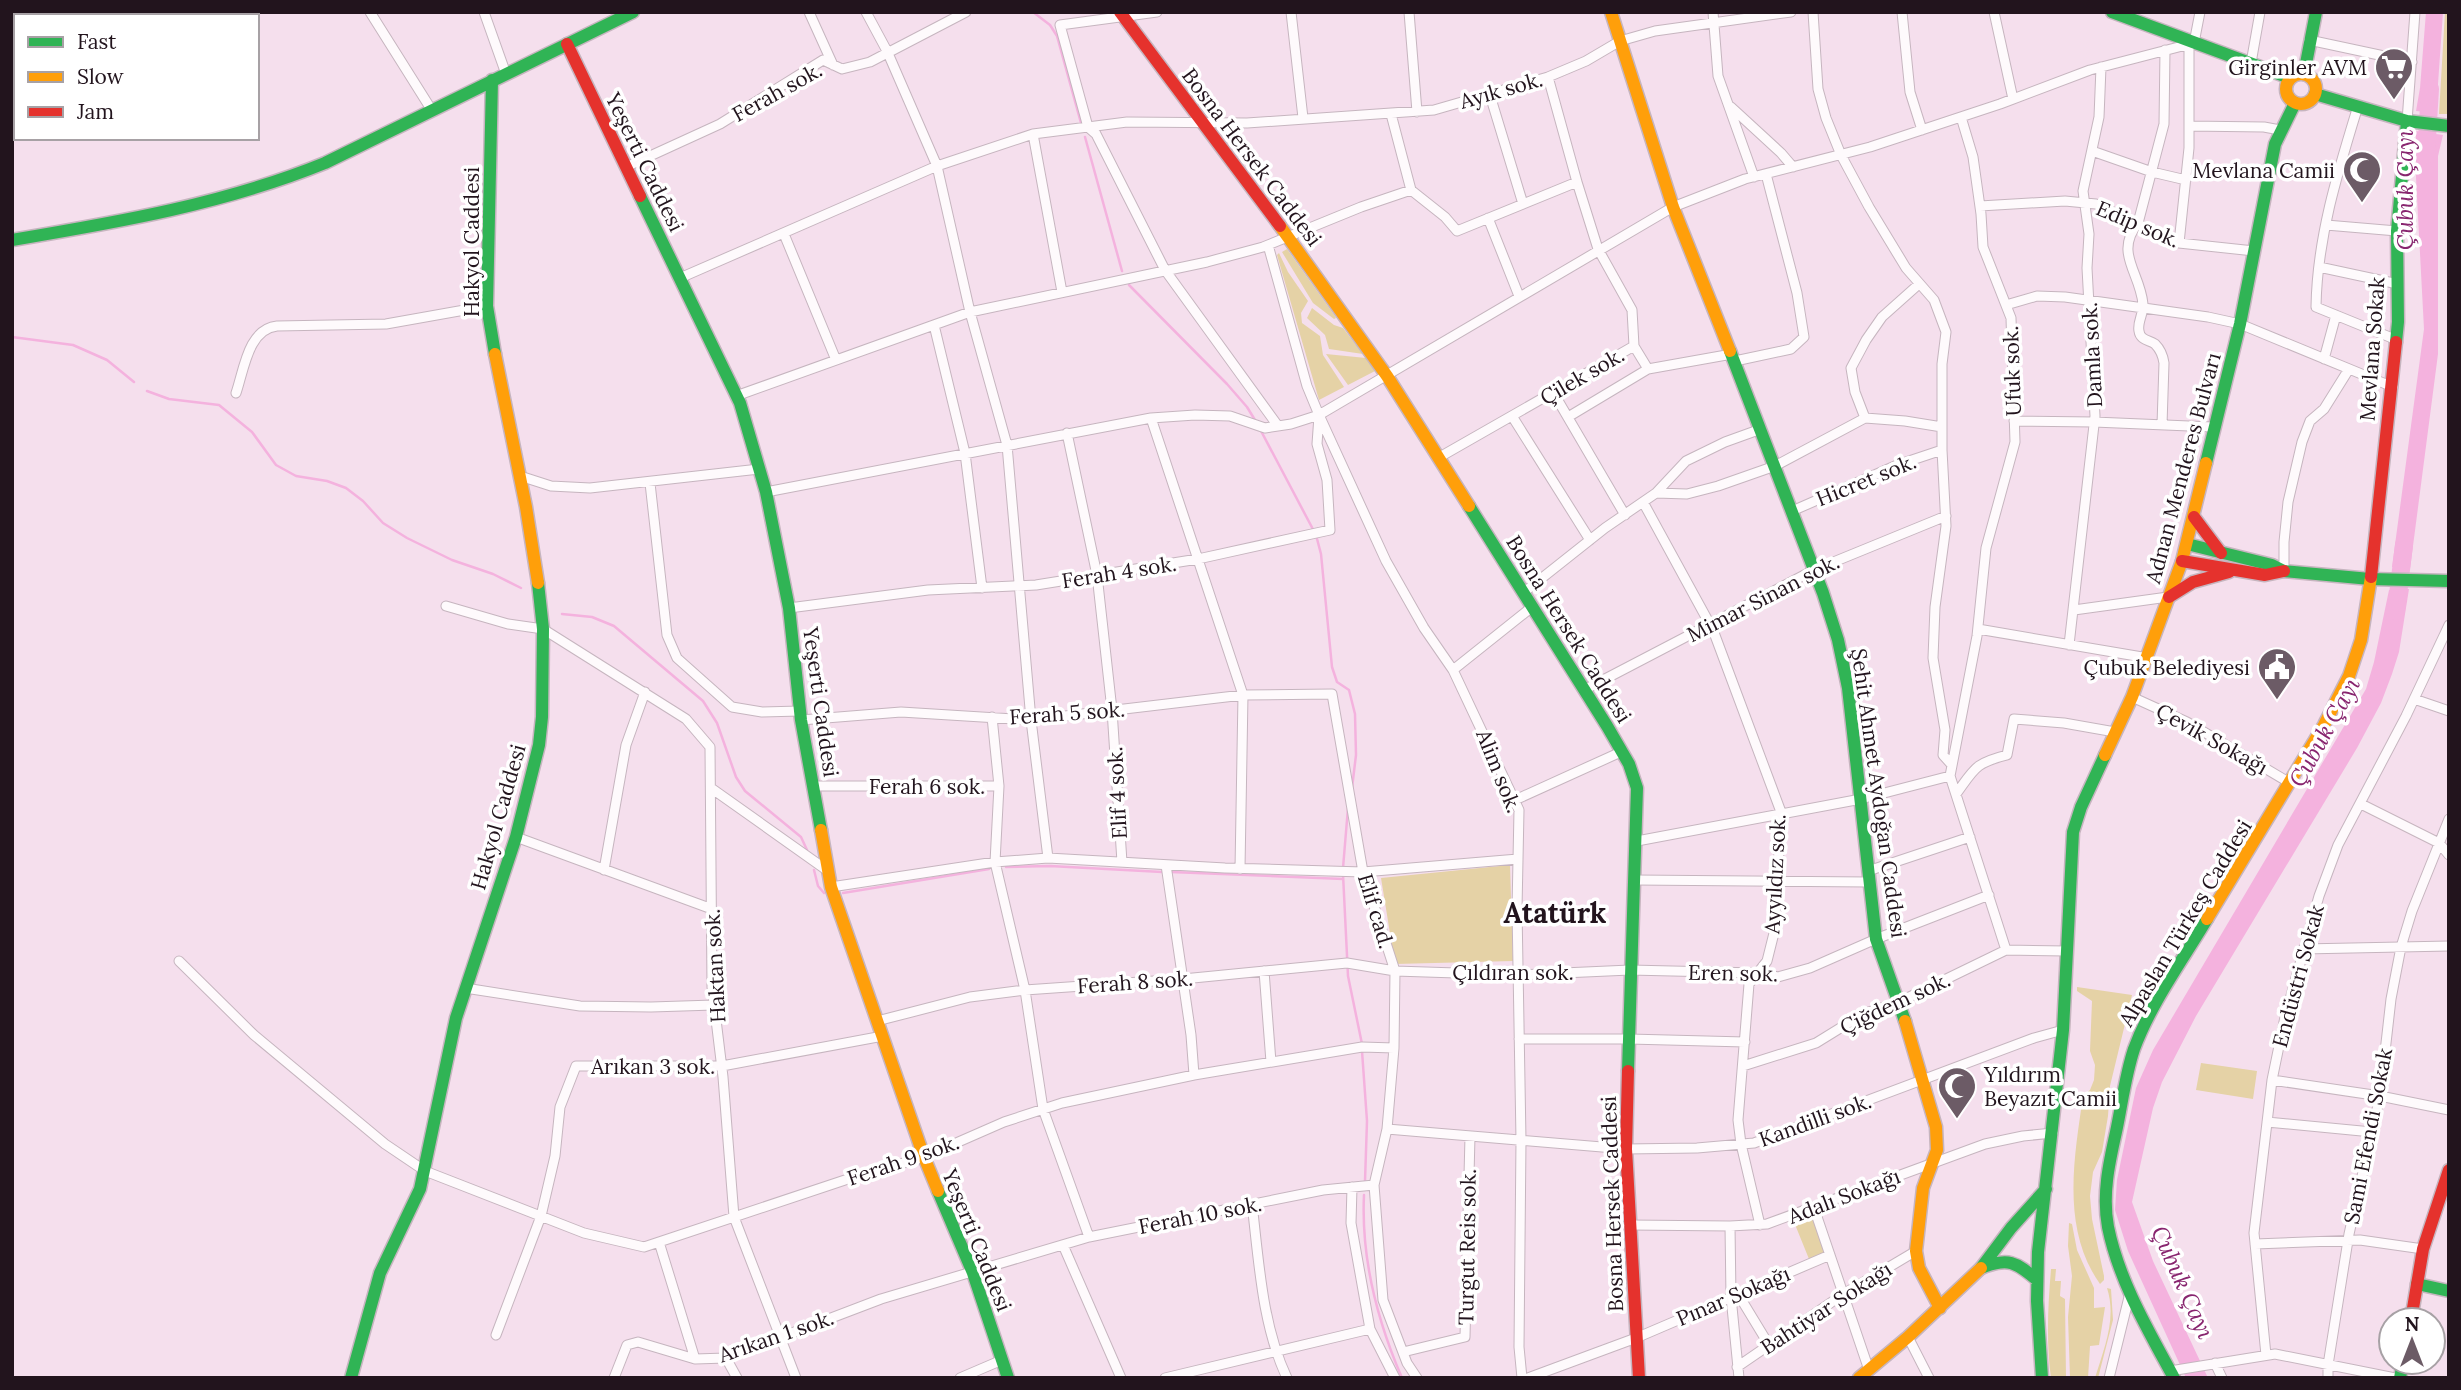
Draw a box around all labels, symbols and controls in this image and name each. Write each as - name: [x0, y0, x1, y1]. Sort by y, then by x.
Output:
- legend: [14, 14, 259, 140]
- text: Fast: [77, 28, 117, 55]
- supermarket icon: Girginler AVM: [2373, 46, 2415, 101]
- place label: Girginler AVM: [2228, 54, 2367, 81]
- street label: Ferah sok.: [727, 56, 827, 128]
- text: Slow: [77, 63, 124, 90]
- street label: Bosna Hersek Caddesi: [1176, 63, 1328, 251]
- street label: Ayık sok.: [1455, 65, 1546, 115]
- street label: Yeşerti Caddesi: [599, 87, 690, 236]
- text: Jam: [76, 98, 114, 125]
- water label: Çubuk Çayı: [2390, 129, 2419, 250]
- mosque icon: Mevlana Camii: [2341, 149, 2383, 204]
- place label: Mevlana Camii: [2192, 157, 2335, 184]
- street label: Hakyol Caddesi: [458, 167, 485, 317]
- street label: Edip sok.: [2092, 194, 2184, 254]
- street label: Mevlana Sokak: [2354, 275, 2391, 422]
- street label: Damla sok.: [2076, 302, 2108, 408]
- street label: Ufuk sok.: [1997, 325, 2027, 417]
- street label: Çilek sok.: [1535, 341, 1629, 411]
- street label: Adnan Menderes Bulvarı: [2139, 350, 2227, 587]
- street label: Hicret sok.: [1812, 448, 1920, 512]
- street label: Bosna Hersek Caddesi: [1500, 530, 1638, 728]
- street label: Mimar Sinan sok.: [1682, 548, 1844, 648]
- street label: Ferah 4 sok.: [1060, 550, 1178, 594]
- street label: Yeşerti Caddesi: [797, 624, 845, 779]
- public building icon: Çubuk Belediyesi: [2256, 646, 2298, 701]
- street label: Şehit Ahmet Aydoğan Caddesi: [1845, 647, 1913, 940]
- place label: Çubuk Belediyesi: [2084, 654, 2250, 681]
- water label: Çubuk Çayı: [2282, 672, 2366, 792]
- street label: Ferah 5 sok.: [1008, 695, 1126, 731]
- street label: Çevik Sokağı: [2151, 697, 2273, 781]
- street label: Alim sok.: [1470, 724, 1528, 817]
- street label: Hakyol Caddesi: [464, 741, 532, 893]
- street label: Elif 4 sok.: [1101, 746, 1133, 840]
- street label: Ferah 6 sok.: [869, 773, 985, 800]
- street label: Ayyıldız sok.: [1758, 813, 1792, 936]
- street label: Alpaslan Türkeş Caddesi: [2112, 814, 2258, 1032]
- street label: Elif cad.: [1352, 870, 1400, 952]
- district label: Atatürk: [1504, 895, 1607, 931]
- street label: Endüstri Sokak: [2266, 901, 2330, 1050]
- street label: Haktan sok.: [699, 908, 731, 1024]
- street label: Çıldıran sok.: [1452, 959, 1574, 986]
- street label: Eren sok.: [1688, 959, 1778, 987]
- street label: Ferah 8 sok.: [1076, 964, 1194, 1000]
- street label: Çiğdem sok.: [1835, 966, 1955, 1040]
- street label: Sami Efendi Sokak: [2338, 1045, 2398, 1226]
- street label: Arıkan 3 sok.: [590, 1053, 715, 1080]
- place label: Yıldırım Beyazıt Camii: [1983, 1061, 2117, 1112]
- mosque icon: Yıldırım Beyazıt Camii: [1936, 1065, 1978, 1120]
- street label: Kandilli sok.: [1755, 1087, 1875, 1153]
- street label: Bosna Hersek Caddesi: [1595, 1095, 1629, 1312]
- street label: Ferah 9 sok.: [843, 1128, 963, 1192]
- street label: Adalı Sokağı: [1783, 1162, 1904, 1230]
- street label: Yeşerti Caddesi: [936, 1164, 1018, 1315]
- street label: Turgut Reis sok.: [1452, 1169, 1482, 1325]
- street label: Ferah 10 sok.: [1136, 1190, 1264, 1240]
- water label: Çubuk Çayı: [2145, 1221, 2221, 1343]
- street label: Bahtiyar Sokağı: [1755, 1255, 1897, 1360]
- street label: Pınar Sokağı: [1672, 1260, 1794, 1332]
- street label: Arıkan 1 sok.: [714, 1304, 837, 1369]
- north arrow: [2377, 1306, 2447, 1376]
- text: N: [2405, 1312, 2420, 1336]

